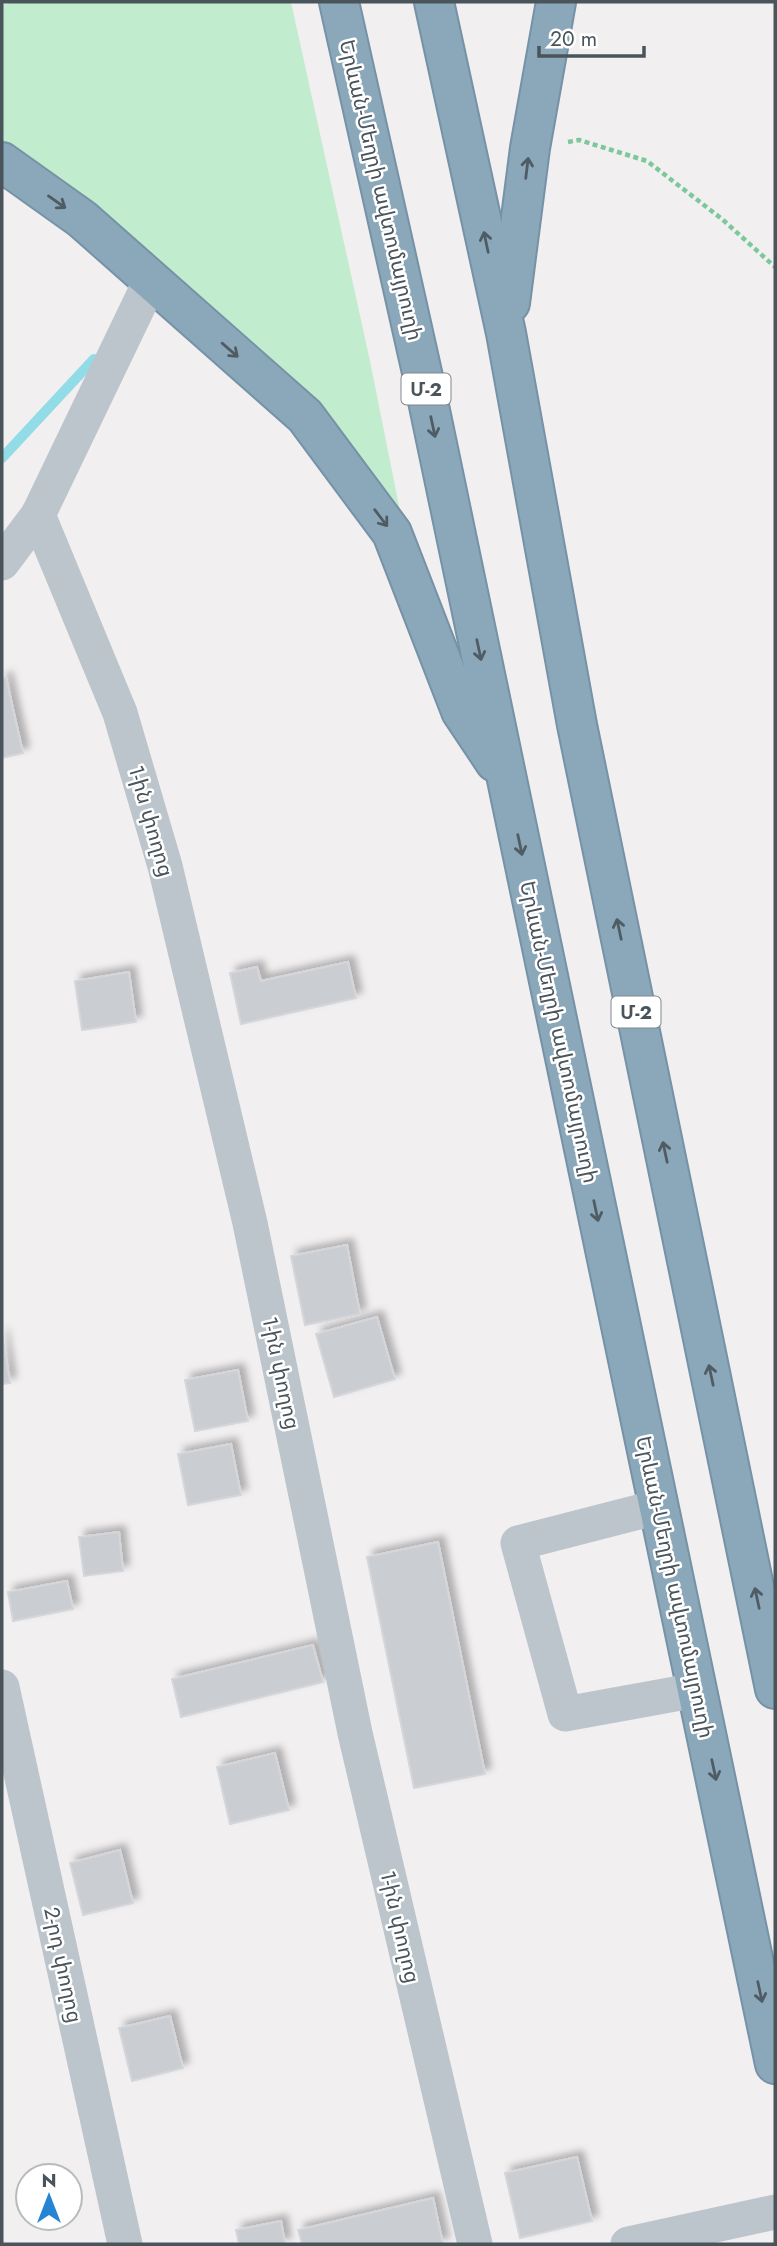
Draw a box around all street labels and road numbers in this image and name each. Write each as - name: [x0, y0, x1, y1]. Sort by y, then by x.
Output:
- street label: Երևան-Մեղրի ավտոմայրուղի: [332, 36, 430, 344]
- road number: Մ-2: [402, 374, 450, 404]
- street label: 1-ին փողոց: [121, 762, 181, 880]
- street label: Երևան-Մեղրի ավտոմայրուղի: [512, 878, 606, 1186]
- road number: Մ-2: [612, 996, 660, 1028]
- street label: 1-ին փողոց: [254, 1314, 308, 1432]
- street label: Երևան-Մեղրի ավտոմայրուղի: [628, 1433, 722, 1741]
- street label: 1-ին փողոց: [373, 1868, 427, 1986]
- street label: 2-րդ փողոց: [36, 1904, 90, 2026]

